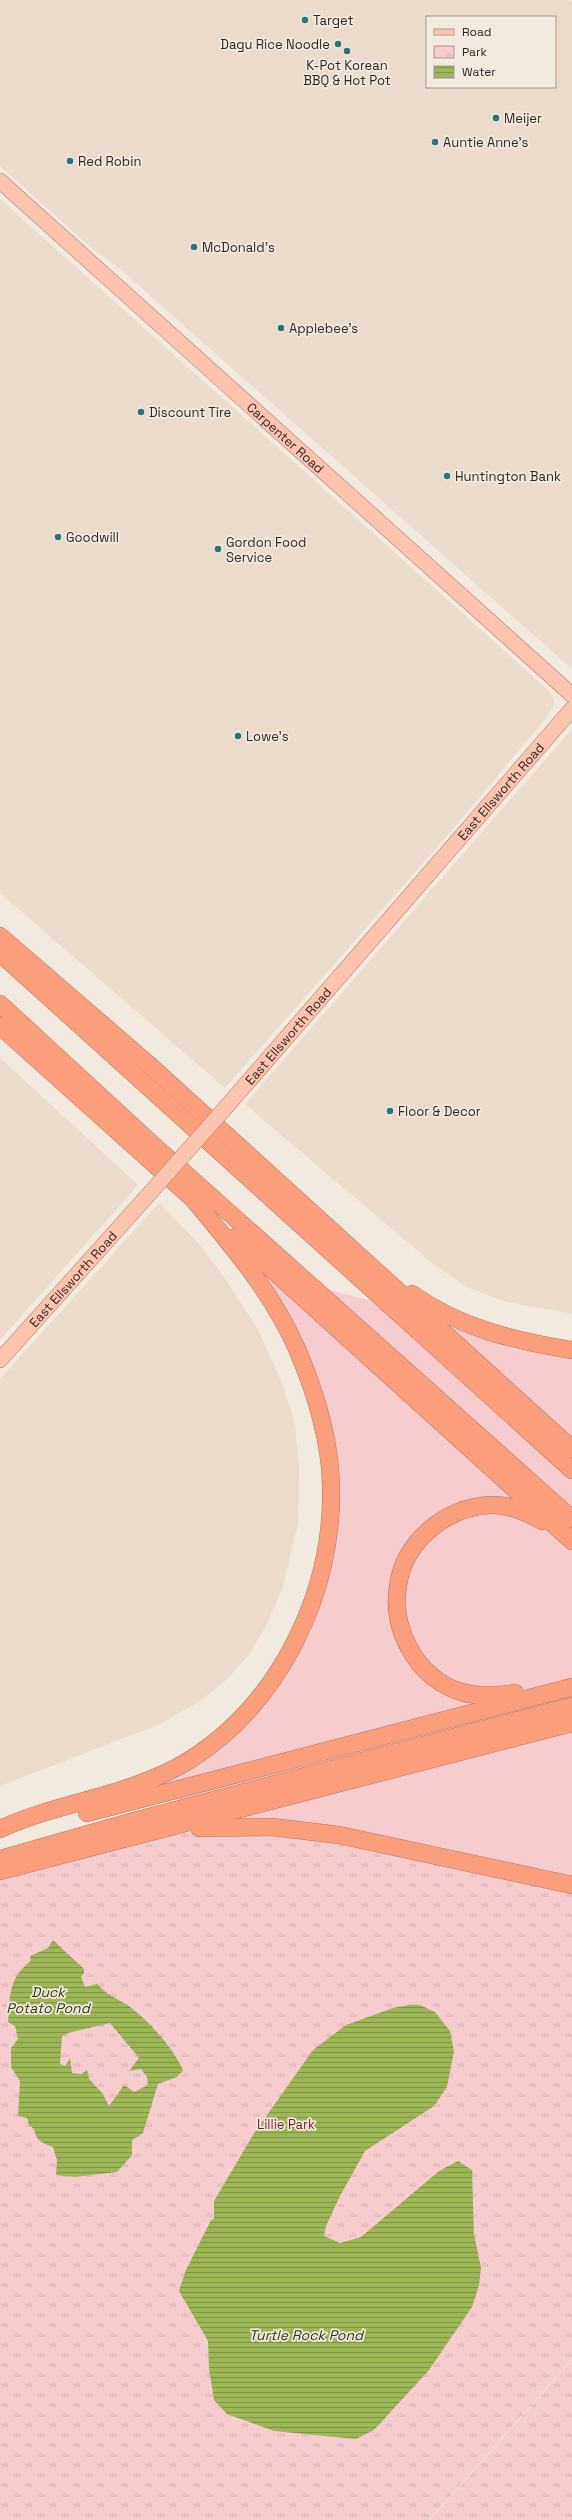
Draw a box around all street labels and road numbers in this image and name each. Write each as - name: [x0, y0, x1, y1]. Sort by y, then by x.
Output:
- street label: Carpenter Road: [243, 399, 328, 477]
- street label: East Ellsworth Road: [454, 739, 548, 844]
- street label: East Ellsworth Road: [241, 984, 335, 1088]
- street label: East Ellsworth Road: [26, 1228, 121, 1331]

